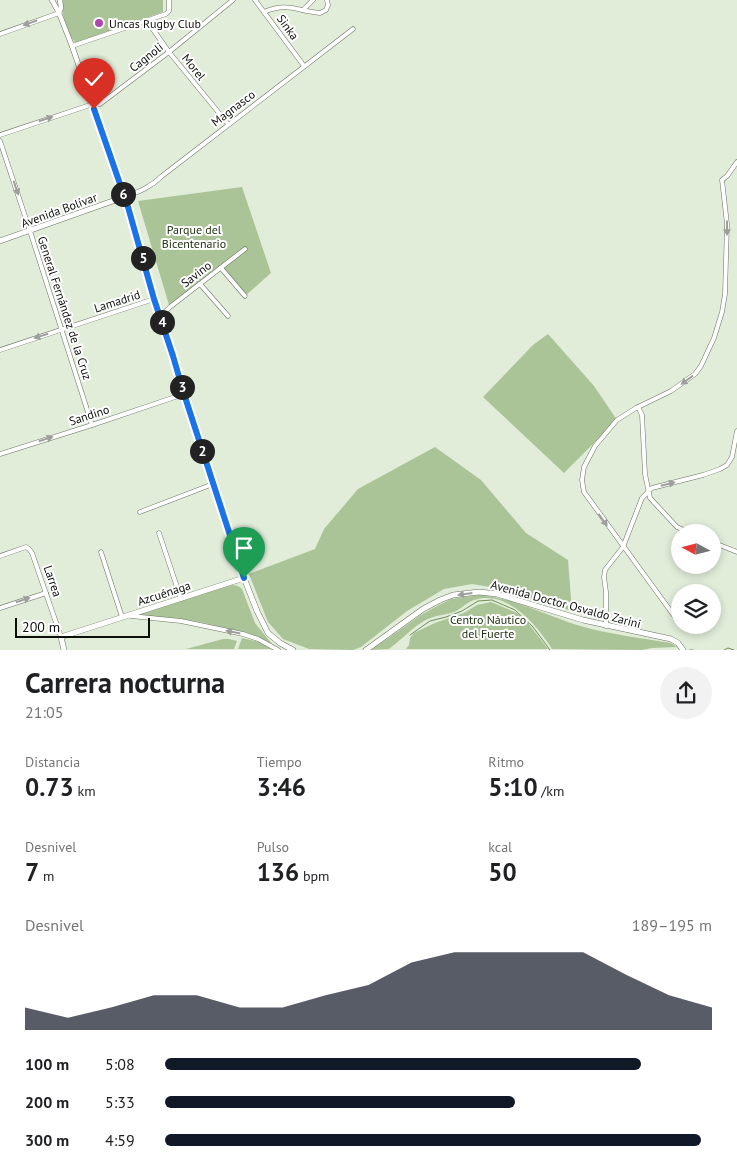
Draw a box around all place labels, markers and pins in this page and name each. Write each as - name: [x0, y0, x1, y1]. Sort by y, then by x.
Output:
- place label: Uncas Rugby Club: [109, 16, 201, 31]
- marker: Uncas Rugby Club: [93, 17, 105, 29]
- pin: [73, 58, 115, 109]
- pin: 6: [110, 182, 136, 206]
- pin: 5: [130, 246, 156, 270]
- pin: 4: [150, 310, 174, 334]
- pin: 3: [170, 374, 194, 400]
- pin: 2: [190, 438, 214, 464]
- pin: [223, 527, 265, 578]

